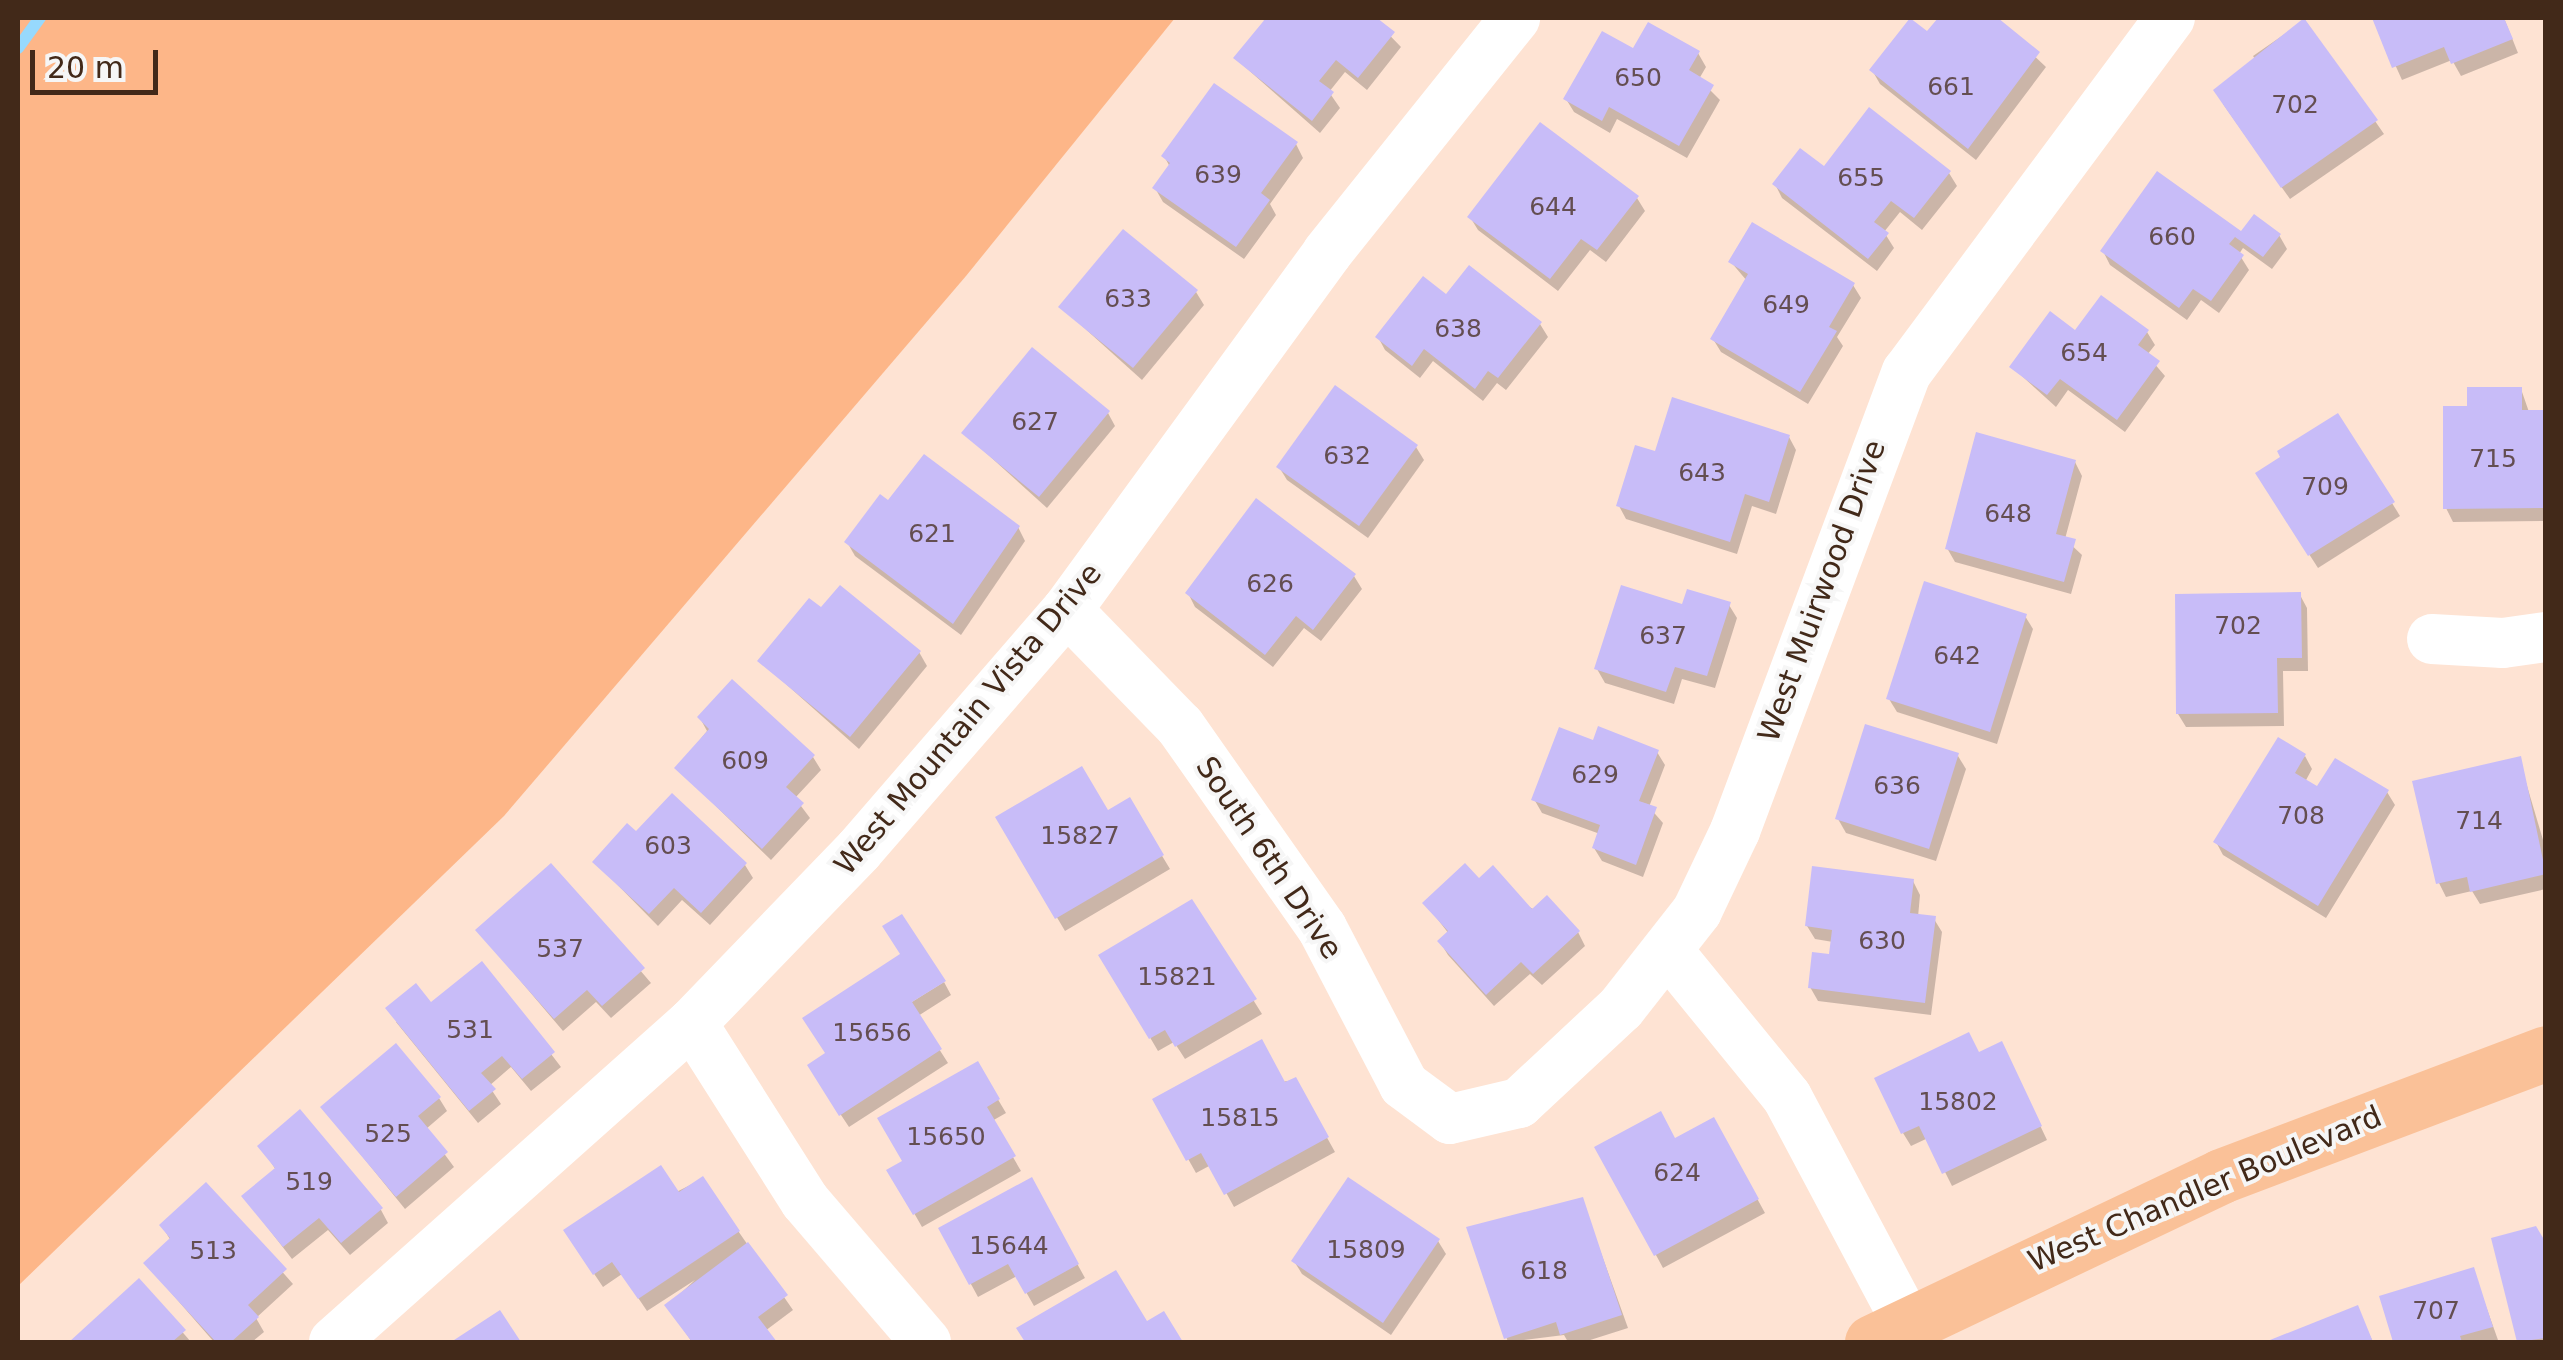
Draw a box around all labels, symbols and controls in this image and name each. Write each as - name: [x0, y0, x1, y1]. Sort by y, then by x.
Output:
- scale bar: [35, 30, 162, 92]
- text: 20 m: [47, 50, 124, 85]
- house number: 650: [1614, 63, 1662, 93]
- house number: 661: [1927, 72, 1975, 102]
- house number: 702: [2271, 90, 2319, 120]
- house number: 639: [1194, 160, 1242, 190]
- house number: 655: [1837, 163, 1885, 193]
- house number: 644: [1529, 192, 1577, 222]
- house number: 660: [2148, 222, 2196, 252]
- house number: 633: [1104, 284, 1152, 314]
- house number: 649: [1762, 290, 1810, 320]
- house number: 638: [1434, 314, 1482, 344]
- house number: 654: [2060, 338, 2108, 368]
- house number: 627: [1011, 407, 1059, 437]
- street label: West Muirwood Drive: [1751, 435, 1893, 747]
- house number: 632: [1323, 441, 1371, 471]
- house number: 715: [2469, 444, 2517, 474]
- house number: 643: [1678, 458, 1726, 488]
- house number: 709: [2301, 472, 2349, 502]
- house number: 648: [1984, 499, 2032, 529]
- house number: 621: [908, 519, 956, 549]
- street label: West Mountain Vista Drive: [827, 556, 1109, 882]
- house number: 626: [1246, 569, 1294, 599]
- house number: 702: [2214, 611, 2262, 641]
- house number: 637: [1639, 621, 1687, 651]
- house number: 642: [1933, 641, 1981, 671]
- house number: 609: [721, 746, 769, 776]
- street label: South 6th Drive: [1188, 750, 1350, 966]
- house number: 629: [1571, 760, 1619, 790]
- house number: 636: [1873, 771, 1921, 801]
- house number: 708: [2277, 801, 2325, 831]
- house number: 714: [2455, 806, 2503, 836]
- house number: 15827: [1040, 821, 1120, 851]
- house number: 603: [644, 831, 692, 861]
- house number: 630: [1858, 926, 1906, 956]
- house number: 537: [536, 934, 584, 964]
- house number: 15821: [1137, 962, 1217, 992]
- house number: 531: [446, 1015, 494, 1045]
- house number: 15656: [832, 1018, 912, 1048]
- house number: 15802: [1918, 1087, 1998, 1117]
- street label: West Chandler Boulevard: [2023, 1098, 2387, 1280]
- house number: 15815: [1200, 1103, 1280, 1133]
- house number: 525: [364, 1119, 412, 1149]
- house number: 15650: [906, 1122, 986, 1152]
- house number: 624: [1653, 1158, 1701, 1188]
- house number: 519: [285, 1167, 333, 1197]
- house number: 15644: [969, 1231, 1049, 1261]
- house number: 15809: [1326, 1235, 1406, 1265]
- house number: 513: [189, 1236, 237, 1266]
- house number: 618: [1520, 1256, 1568, 1286]
- house number: 707: [2412, 1296, 2460, 1326]

